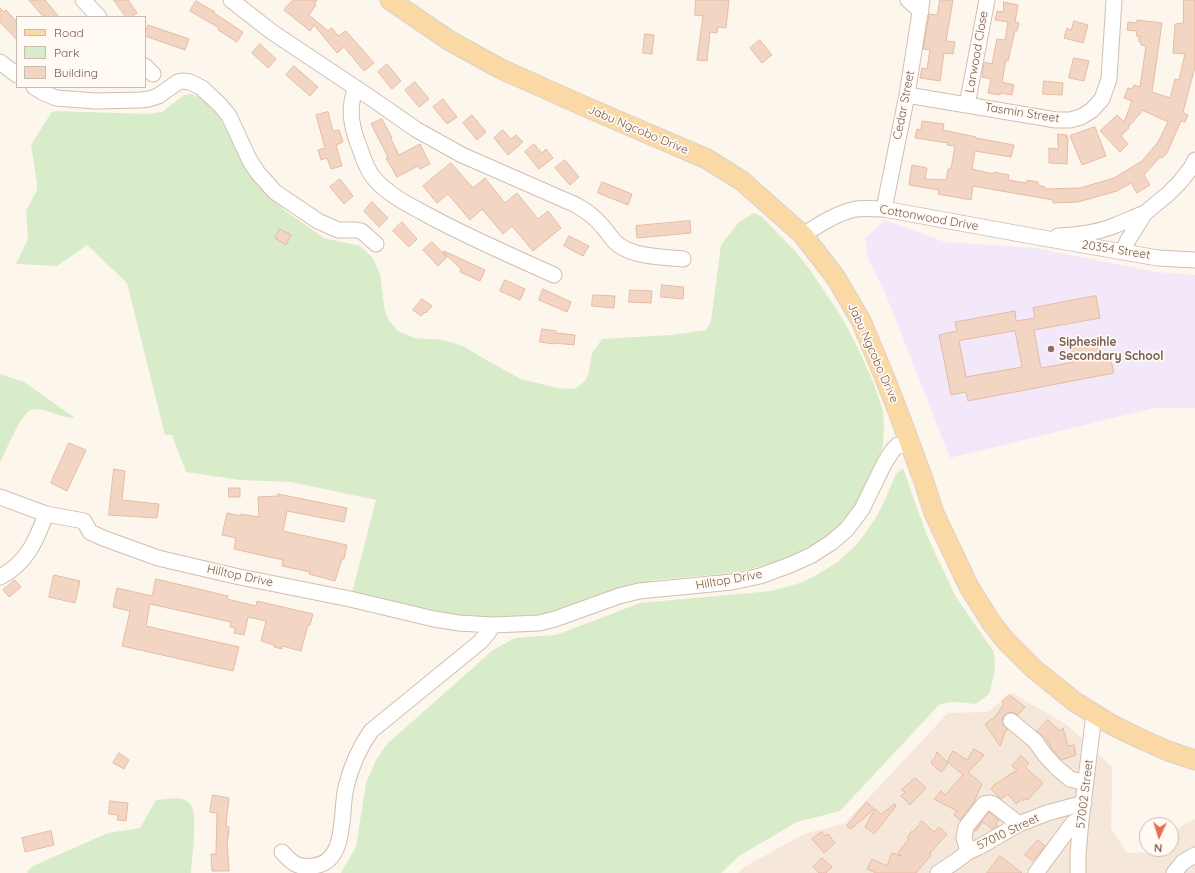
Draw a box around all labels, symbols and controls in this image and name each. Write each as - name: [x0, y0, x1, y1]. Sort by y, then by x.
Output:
- street label: Larwood Close: [963, 10, 991, 94]
- legend: [16, 16, 146, 88]
- text: Road: [54, 25, 84, 40]
- text: Park: [54, 45, 79, 60]
- text: Building: [54, 65, 98, 80]
- street label: Cedar Street: [890, 69, 918, 141]
- street label: Tasmin Street: [984, 100, 1060, 126]
- street label: Jabu Ngcobo Drive: [586, 102, 690, 158]
- street label: Cottonwood Drive: [878, 202, 980, 234]
- street label: 20354 Street: [1081, 237, 1151, 263]
- street label: Jabu Ngcobo Drive: [845, 301, 901, 405]
- place label: Siphesihle Secondary School: [1059, 335, 1163, 363]
- marker: Siphesihle Secondary School: [1046, 344, 1056, 354]
- street label: Hilltop Drive: [206, 562, 274, 590]
- street label: Hilltop Drive: [695, 567, 763, 593]
- street label: 57002 Street: [1074, 759, 1096, 829]
- street label: 57010 Street: [975, 811, 1041, 853]
- north arrow: [1139, 817, 1179, 857]
- text: N: [1154, 841, 1163, 855]

